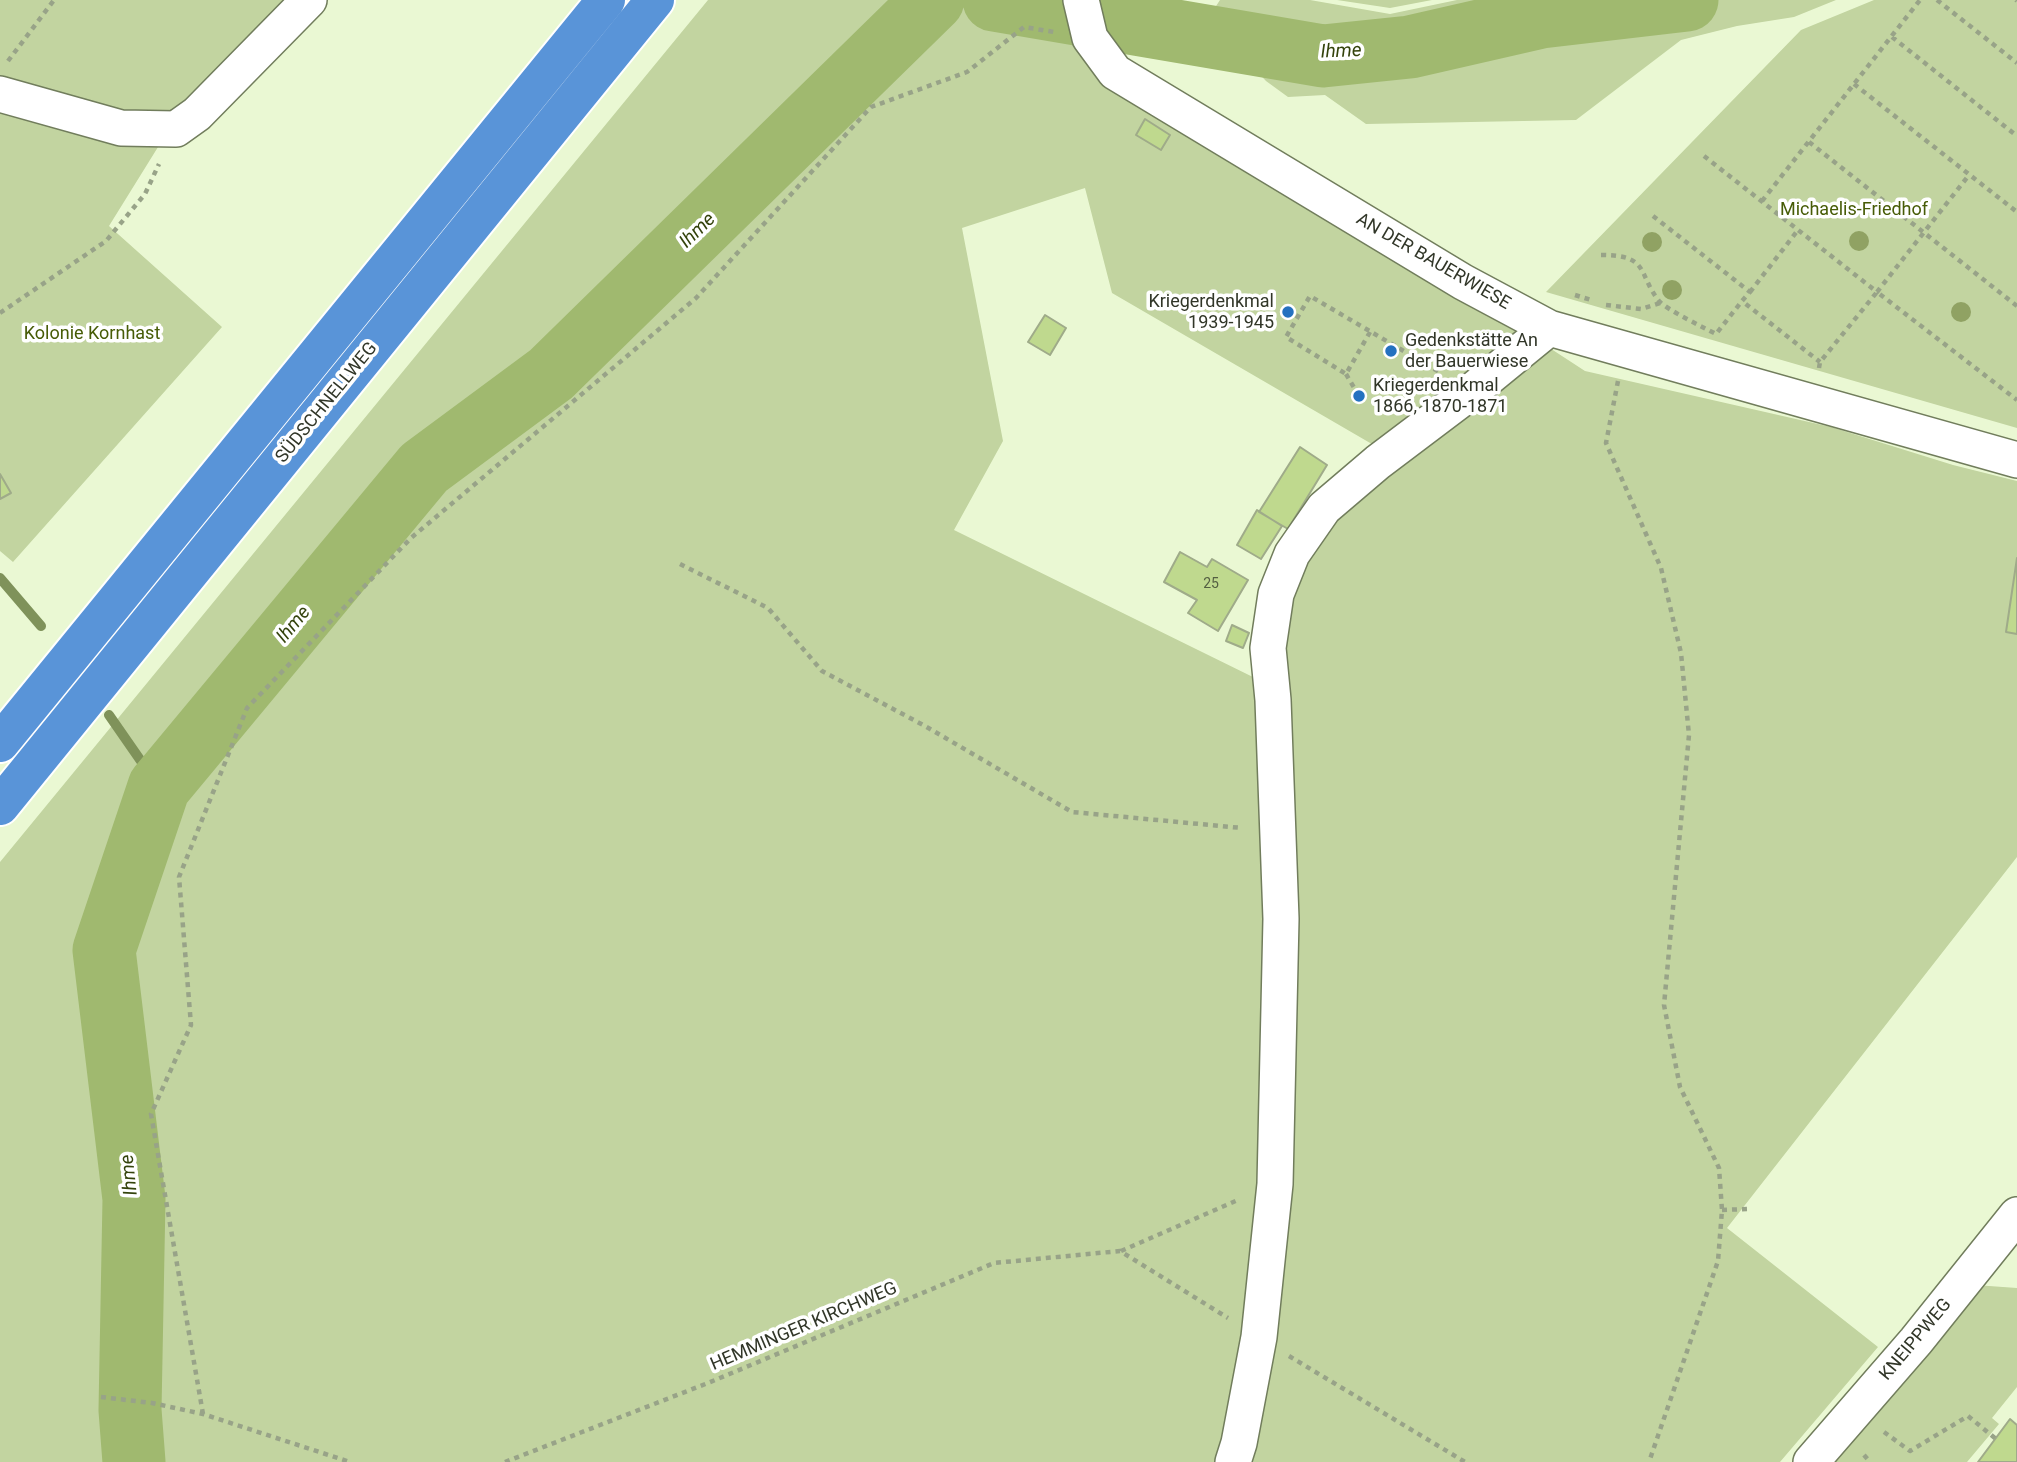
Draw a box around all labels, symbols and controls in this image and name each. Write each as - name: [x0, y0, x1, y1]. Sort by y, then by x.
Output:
- water label: Ihme: [1320, 40, 1362, 64]
- park label: Michaelis-Friedhof: [1780, 199, 1928, 221]
- water label: Ihme: [675, 209, 721, 253]
- street label: AN DER BAUERWIESE: [1352, 209, 1514, 315]
- place label: Kriegerdenkmal 1939-1945: [1148, 291, 1274, 334]
- marker: Kriegerdenkmal 1939-1945: [1280, 304, 1296, 320]
- park label: Kolonie Kornhast: [24, 323, 160, 345]
- place label: Gedenkstätte An der Bauerwiese: [1405, 330, 1538, 372]
- street label: SÜDSCHNELLWEG: [272, 338, 382, 468]
- marker: Gedenkstätte An der Bauerwiese: [1383, 343, 1399, 359]
- place label: Kriegerdenkmal 1866, 1870-1871: [1373, 375, 1507, 418]
- marker: Kriegerdenkmal 1866, 1870-1871: [1351, 388, 1367, 404]
- house number: 25: [1203, 576, 1219, 592]
- water label: Ihme: [272, 602, 316, 648]
- water label: Ihme: [117, 1153, 143, 1197]
- street label: HEMMINGER KIRCHWEG: [707, 1278, 901, 1376]
- street label: KNEIPPWEG: [1875, 1295, 1957, 1385]

